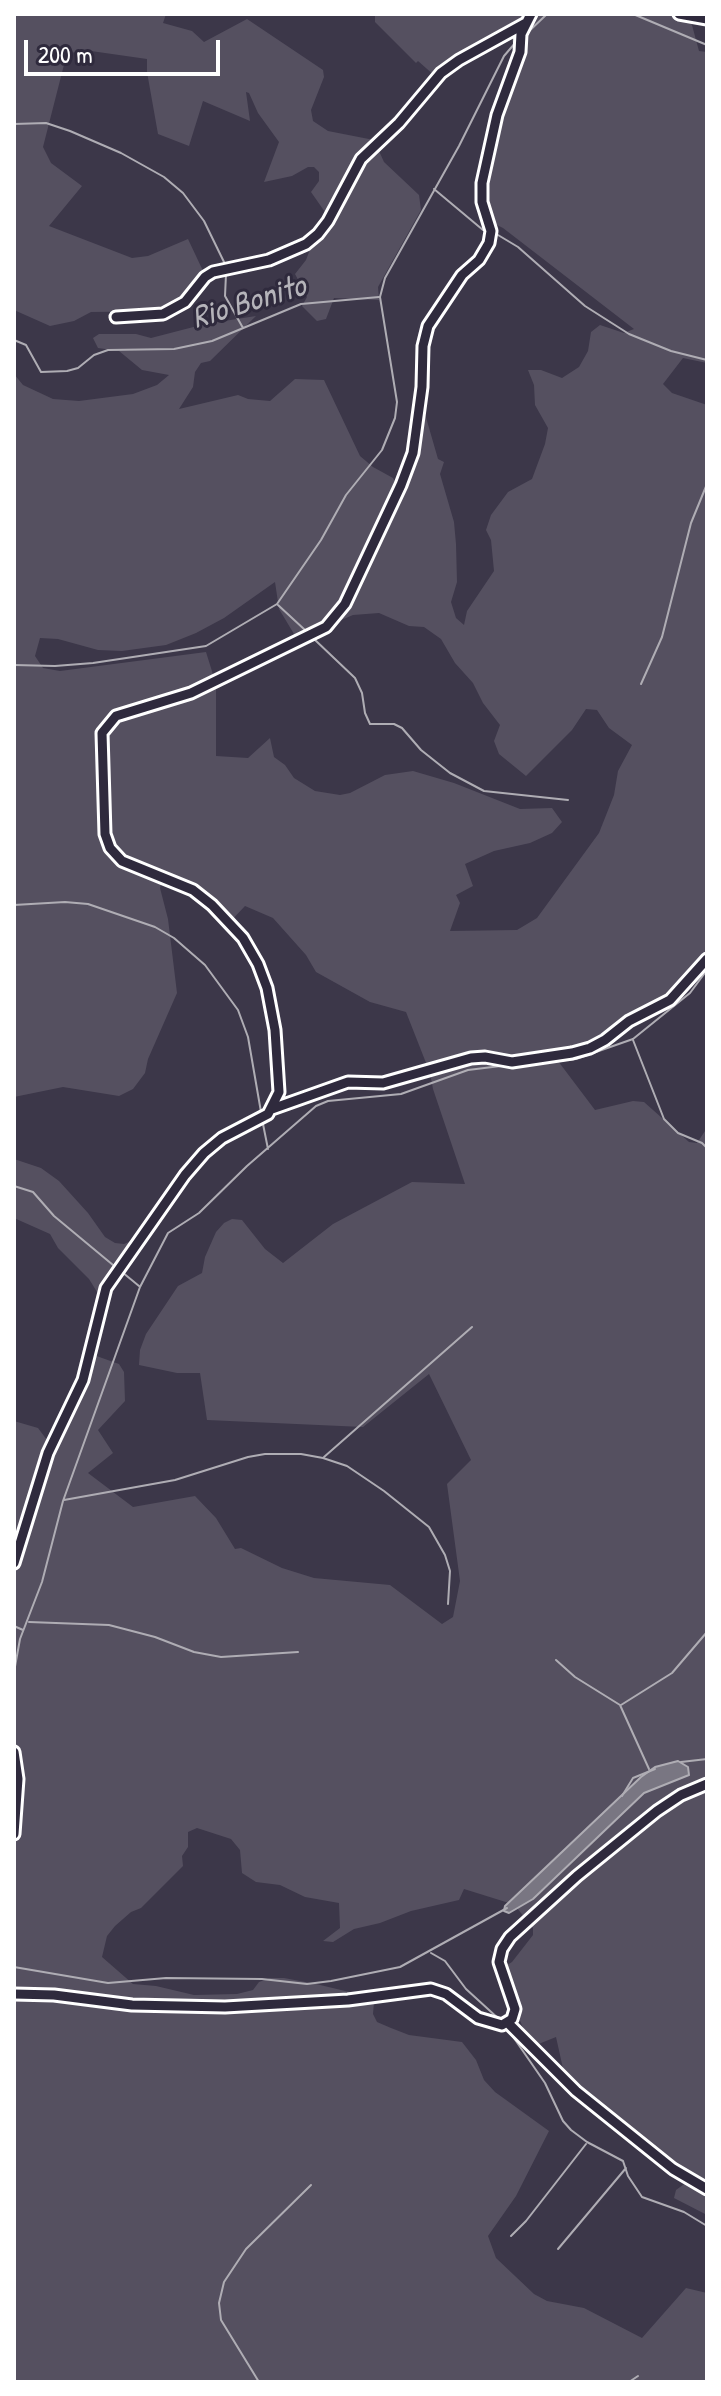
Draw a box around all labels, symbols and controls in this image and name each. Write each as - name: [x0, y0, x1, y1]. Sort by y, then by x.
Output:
- scale bar: [28, 24, 224, 74]
- text: 200 m: [38, 38, 93, 70]
- water label: Rio Bonito: [188, 268, 310, 338]

